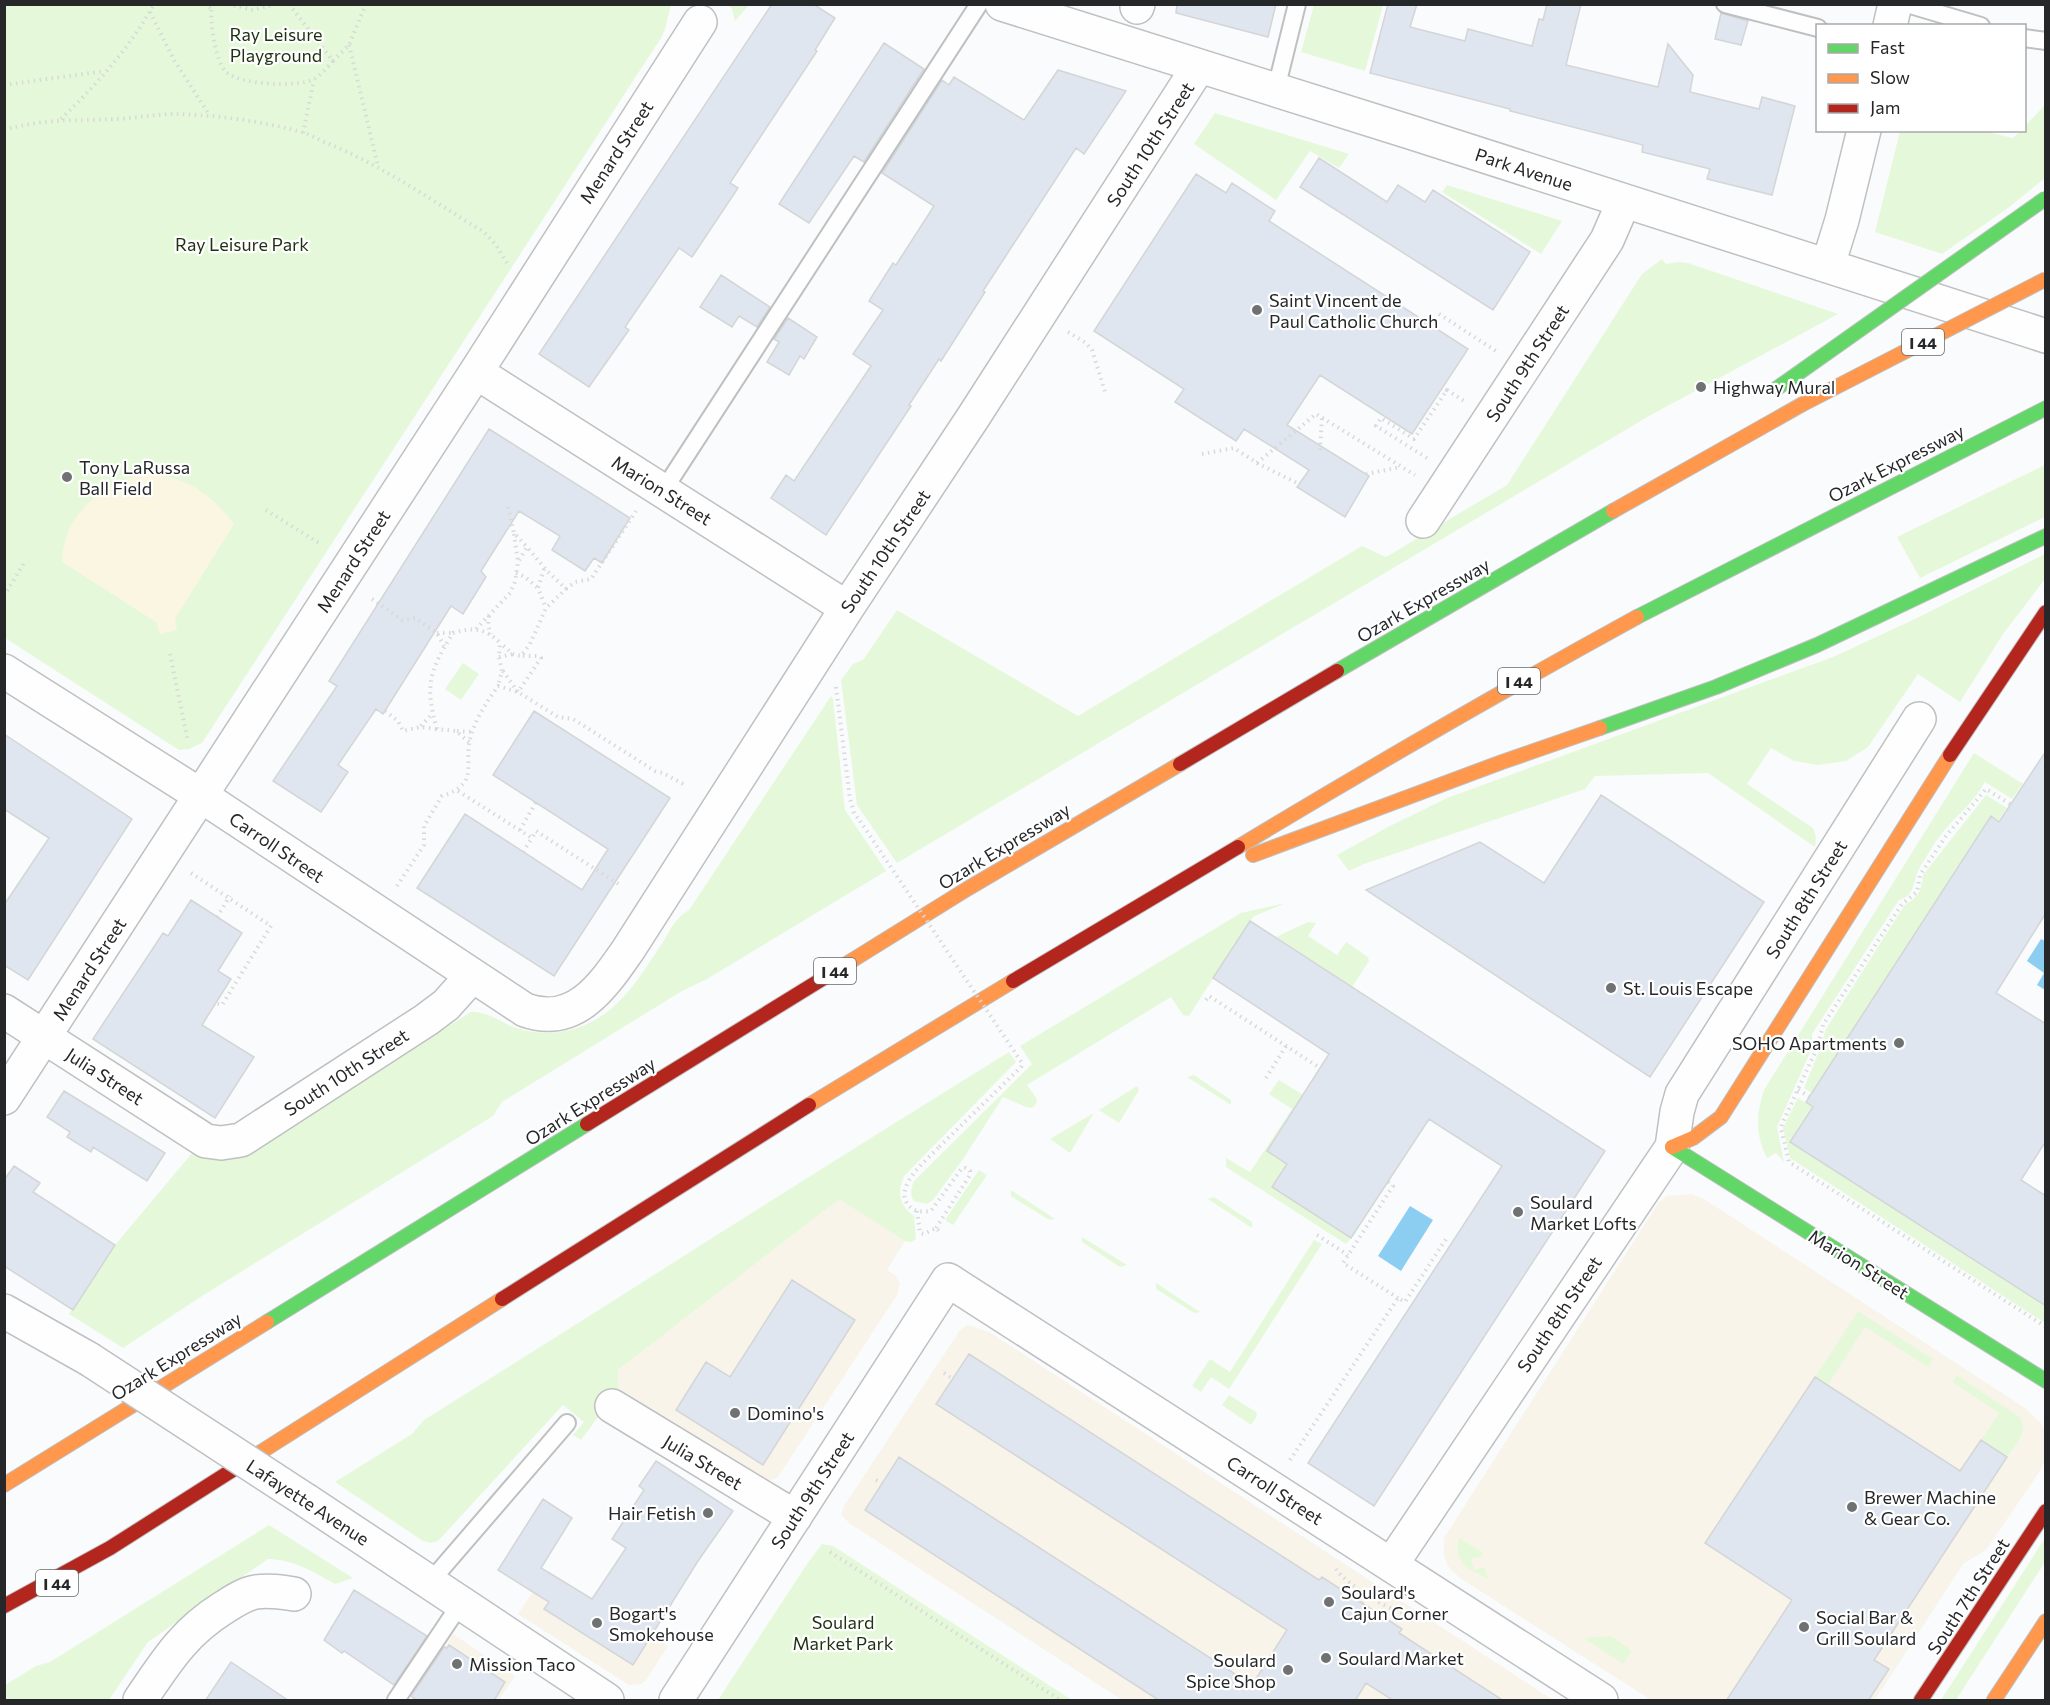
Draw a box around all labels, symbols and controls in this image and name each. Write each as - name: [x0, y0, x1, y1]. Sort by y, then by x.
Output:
- park label: Ray Leisure Playground: [229, 23, 323, 66]
- legend: [1816, 24, 2026, 132]
- text: Fast: [1870, 36, 1905, 58]
- text: Slow: [1870, 66, 1910, 88]
- street label: South 10th Street: [1102, 78, 1198, 210]
- text: Jam: [1870, 96, 1900, 118]
- street label: Menard Street: [575, 97, 657, 207]
- street label: Park Avenue: [1473, 143, 1575, 195]
- park label: Ray Leisure Park: [175, 233, 309, 255]
- place label: Saint Vincent de Paul Catholic Church: [1269, 289, 1438, 332]
- street label: South 9th Street: [1481, 300, 1573, 426]
- marker: Saint Vincent de Paul Catholic Church: [1250, 303, 1264, 317]
- road number: I 44: [1902, 329, 1944, 355]
- place label: Highway Mural: [1713, 376, 1835, 398]
- marker: Highway Mural: [1694, 380, 1708, 394]
- street label: Ozark Expressway: [1824, 419, 1968, 507]
- street label: Marion Street: [608, 451, 716, 529]
- place label: Tony LaRussa Ball Field: [79, 456, 190, 499]
- marker: Tony LaRussa Ball Field: [60, 470, 74, 484]
- street label: South 10th Street: [836, 485, 934, 617]
- street label: Menard Street: [312, 506, 394, 616]
- street label: Ozark Expressway: [1353, 553, 1493, 647]
- road number: I 44: [1498, 668, 1540, 694]
- street label: Ozark Expressway: [934, 798, 1074, 894]
- street label: Carroll Street: [225, 807, 329, 887]
- street label: South 8th Street: [1761, 836, 1851, 962]
- street label: Menard Street: [48, 914, 130, 1024]
- road number: I 44: [814, 958, 856, 984]
- place label: St. Louis Escape: [1623, 977, 1753, 999]
- marker: St. Louis Escape: [1604, 981, 1618, 995]
- street label: South 10th Street: [280, 1024, 412, 1120]
- place label: SOHO Apartments: [1732, 1032, 1887, 1054]
- marker: SOHO Apartments: [1892, 1036, 1906, 1050]
- street label: Julia Street: [62, 1043, 148, 1109]
- street label: Ozark Expressway: [521, 1052, 659, 1150]
- place label: Soulard Market Lofts: [1530, 1191, 1637, 1234]
- marker: Soulard Market Lofts: [1511, 1205, 1525, 1219]
- street label: Marion Street: [1805, 1225, 1913, 1303]
- street label: South 8th Street: [1512, 1252, 1606, 1376]
- street label: Ozark Expressway: [107, 1307, 245, 1405]
- place label: Domino's: [747, 1402, 824, 1424]
- marker: Domino's: [728, 1406, 742, 1420]
- street label: South 9th Street: [766, 1427, 858, 1553]
- street label: Julia Street: [660, 1430, 746, 1494]
- street label: Carroll Street: [1223, 1451, 1327, 1529]
- street label: Lafayette Avenue: [243, 1454, 373, 1550]
- place label: Brewer Machine & Gear Co.: [1864, 1486, 1996, 1529]
- marker: Brewer Machine & Gear Co.: [1845, 1500, 1859, 1514]
- place label: Hair Fetish: [608, 1502, 696, 1524]
- marker: Hair Fetish: [701, 1506, 715, 1520]
- street label: South 7th Street: [1922, 1534, 2014, 1658]
- road number: I 44: [36, 1570, 78, 1596]
- place label: Soulard's Cajun Corner: [1341, 1581, 1448, 1624]
- marker: Soulard's Cajun Corner: [1322, 1595, 1336, 1609]
- place label: Bogart's Smokehouse: [609, 1602, 714, 1645]
- place label: Social Bar & Grill Soulard: [1816, 1606, 1916, 1649]
- park label: Soulard Market Park: [793, 1611, 894, 1654]
- marker: Bogart's Smokehouse: [590, 1616, 604, 1630]
- marker: Social Bar & Grill Soulard: [1797, 1620, 1811, 1634]
- place label: Soulard Market: [1338, 1647, 1464, 1669]
- place label: Soulard Spice Shop: [1186, 1649, 1276, 1692]
- marker: Soulard Market: [1319, 1651, 1333, 1665]
- place label: Mission Taco: [469, 1653, 575, 1675]
- marker: Mission Taco: [450, 1657, 464, 1671]
- marker: Soulard Spice Shop: [1281, 1663, 1295, 1677]

